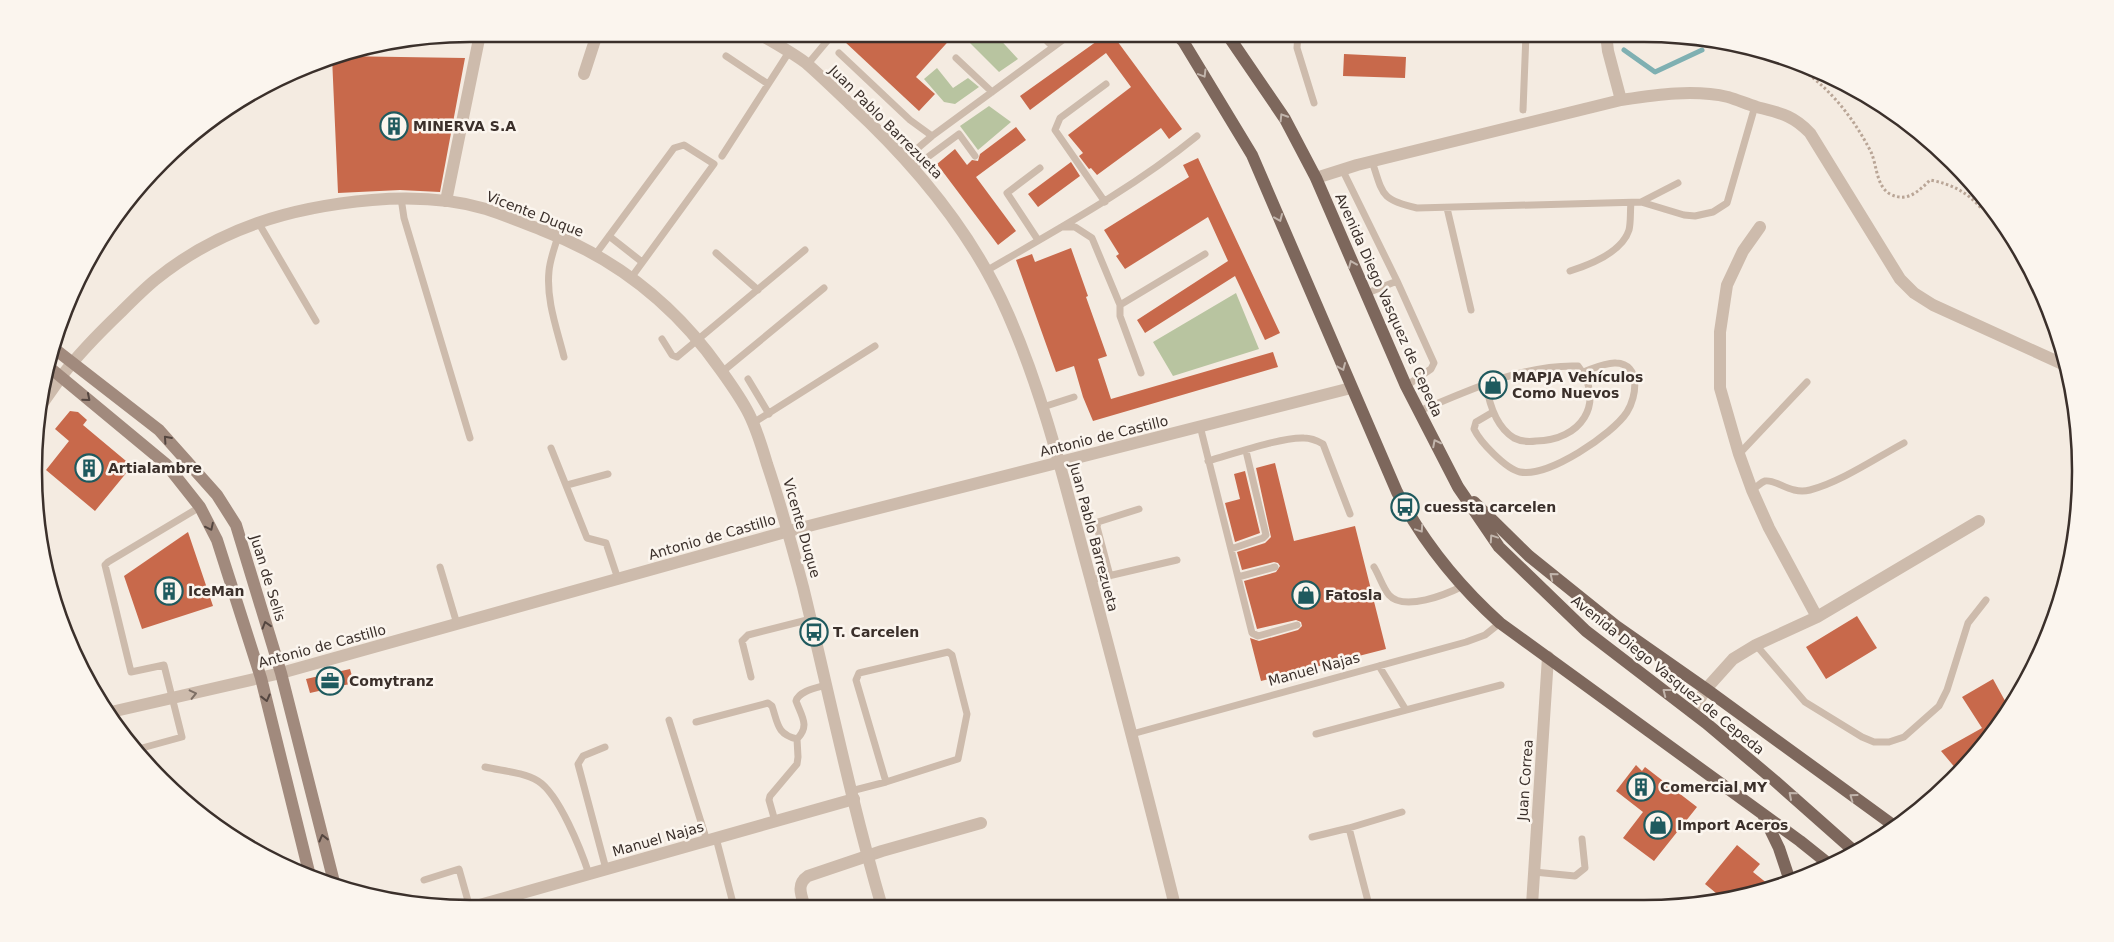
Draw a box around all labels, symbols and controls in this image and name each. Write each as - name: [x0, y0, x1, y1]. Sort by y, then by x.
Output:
- street label: Juan Pablo Barrezueta: [825, 61, 946, 182]
- one-way arrow: [1196, 69, 1206, 78]
- building icon: MINERVA S.A: [379, 111, 409, 141]
- one-way arrow: [1280, 114, 1290, 123]
- place label: MINERVA S.A: [413, 118, 516, 134]
- street label: Vicente Duque: [484, 188, 586, 240]
- street label: Avenida Diego Vasquez de Cepeda: [1332, 191, 1446, 419]
- one-way arrow: [1273, 213, 1283, 221]
- one-way arrow: [1348, 260, 1359, 269]
- one-way arrow: [1336, 362, 1347, 371]
- place label: MAPJA Vehículos Como Nuevos: [1512, 369, 1643, 401]
- shop icon: MAPJA Vehículos Como Nuevos: [1478, 370, 1508, 400]
- one-way arrow: [81, 392, 90, 401]
- street label: Antonio de Castillo: [1038, 412, 1170, 460]
- one-way arrow: [163, 436, 172, 445]
- one-way arrow: [1432, 439, 1442, 448]
- building icon: Artialambre: [74, 453, 104, 483]
- place label: Artialambre: [108, 460, 202, 476]
- street label: Juan Pablo Barrezueta: [1066, 460, 1122, 613]
- street label: Vicente Duque: [780, 476, 824, 580]
- bus stop icon: cuessta carcelen: [1390, 492, 1420, 522]
- place label: cuessta carcelen: [1424, 499, 1556, 515]
- street label: Antonio de Castillo: [647, 511, 777, 563]
- one-way arrow: [204, 522, 214, 531]
- one-way arrow: [1414, 523, 1423, 533]
- street label: Juan de Selis: [247, 532, 289, 623]
- one-way arrow: [1490, 534, 1499, 544]
- one-way arrow: [1550, 573, 1559, 582]
- building icon: IceMan: [154, 576, 184, 606]
- shop icon: Fatosla: [1291, 580, 1321, 610]
- place label: IceMan: [188, 583, 244, 599]
- place label: Fatosla: [1325, 587, 1382, 603]
- street label: Avenida Diego Vasquez de Cepeda: [1568, 592, 1768, 758]
- bus stop icon: T. Carcelen: [799, 617, 829, 647]
- street label: Antonio de Castillo: [256, 621, 388, 671]
- one-way arrow: [262, 621, 272, 630]
- place label: T. Carcelen: [833, 624, 919, 640]
- street label: Manuel Najas: [1266, 649, 1362, 689]
- office icon: Comytranz: [315, 666, 345, 696]
- place label: Comytranz: [349, 673, 434, 689]
- one-way arrow: [1663, 688, 1672, 697]
- one-way arrow: [188, 689, 197, 699]
- one-way arrow: [260, 693, 271, 702]
- street label: Juan Correa: [1514, 739, 1536, 822]
- building icon: Comercial MY: [1626, 772, 1656, 802]
- place label: Comercial MY: [1660, 779, 1768, 795]
- one-way arrow: [1788, 792, 1797, 801]
- one-way arrow: [1849, 794, 1859, 803]
- shop icon: Import Aceros: [1643, 810, 1673, 840]
- place label: Import Aceros: [1677, 817, 1788, 833]
- street label: Manuel Najas: [611, 818, 705, 860]
- one-way arrow: [318, 834, 329, 843]

